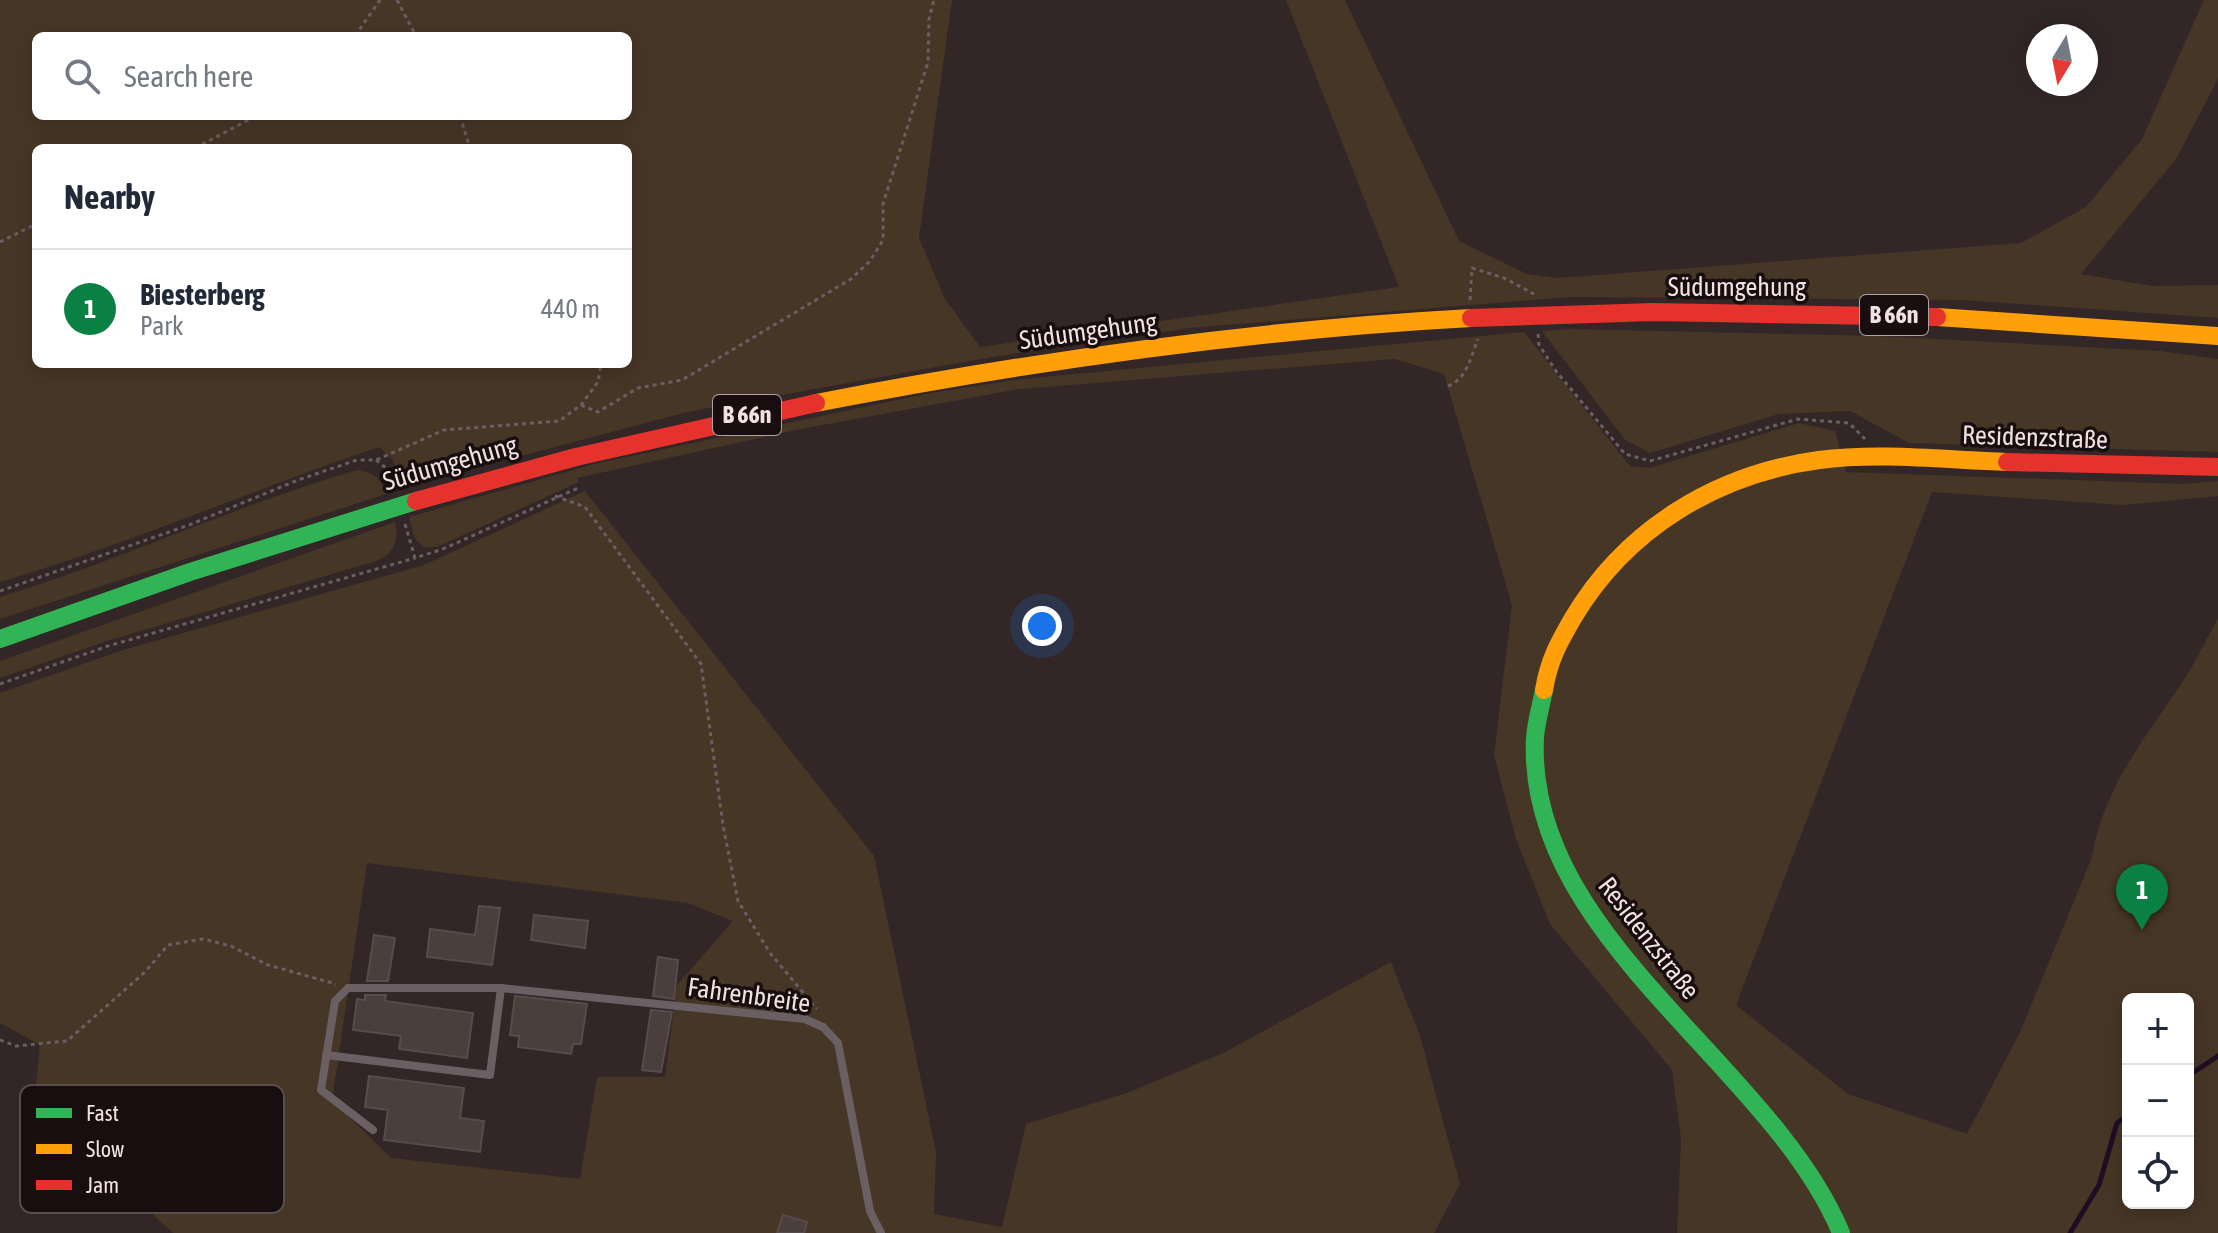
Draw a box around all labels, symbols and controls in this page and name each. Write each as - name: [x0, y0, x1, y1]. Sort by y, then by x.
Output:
- north arrow: [2026, 24, 2098, 96]
- search box: [32, 32, 632, 120]
- icon: search: [60, 54, 104, 98]
- text: Search here: [124, 59, 253, 93]
- text: Nearby: [64, 177, 155, 216]
- street label: Südumgehung: [1668, 272, 1807, 302]
- text: Biesterberg: [140, 277, 265, 311]
- text: 1: [84, 294, 96, 324]
- text: 440 m: [541, 294, 600, 324]
- road number: B 66n: [1860, 295, 1928, 335]
- street label: Südumgehung: [1017, 306, 1159, 355]
- text: Park: [140, 311, 183, 341]
- road number: B 66n: [713, 395, 781, 435]
- street label: Residenzstraße: [1962, 419, 2108, 455]
- street label: Südumgehung: [379, 429, 521, 497]
- your location: [1022, 606, 1062, 646]
- pin: 1: [2116, 864, 2168, 930]
- street label: Residenzstraße: [1592, 871, 1706, 1005]
- street label: Fahrenbreite: [686, 972, 812, 1018]
- map controls: [2122, 993, 2194, 1209]
- button: +: [2122, 993, 2194, 1065]
- button: −: [2122, 1065, 2194, 1137]
- legend: [20, 1085, 284, 1213]
- text: Fast: [86, 1100, 119, 1126]
- text: Slow: [86, 1136, 124, 1162]
- button: locate: [2122, 1137, 2194, 1209]
- text: Jam: [86, 1172, 119, 1198]

